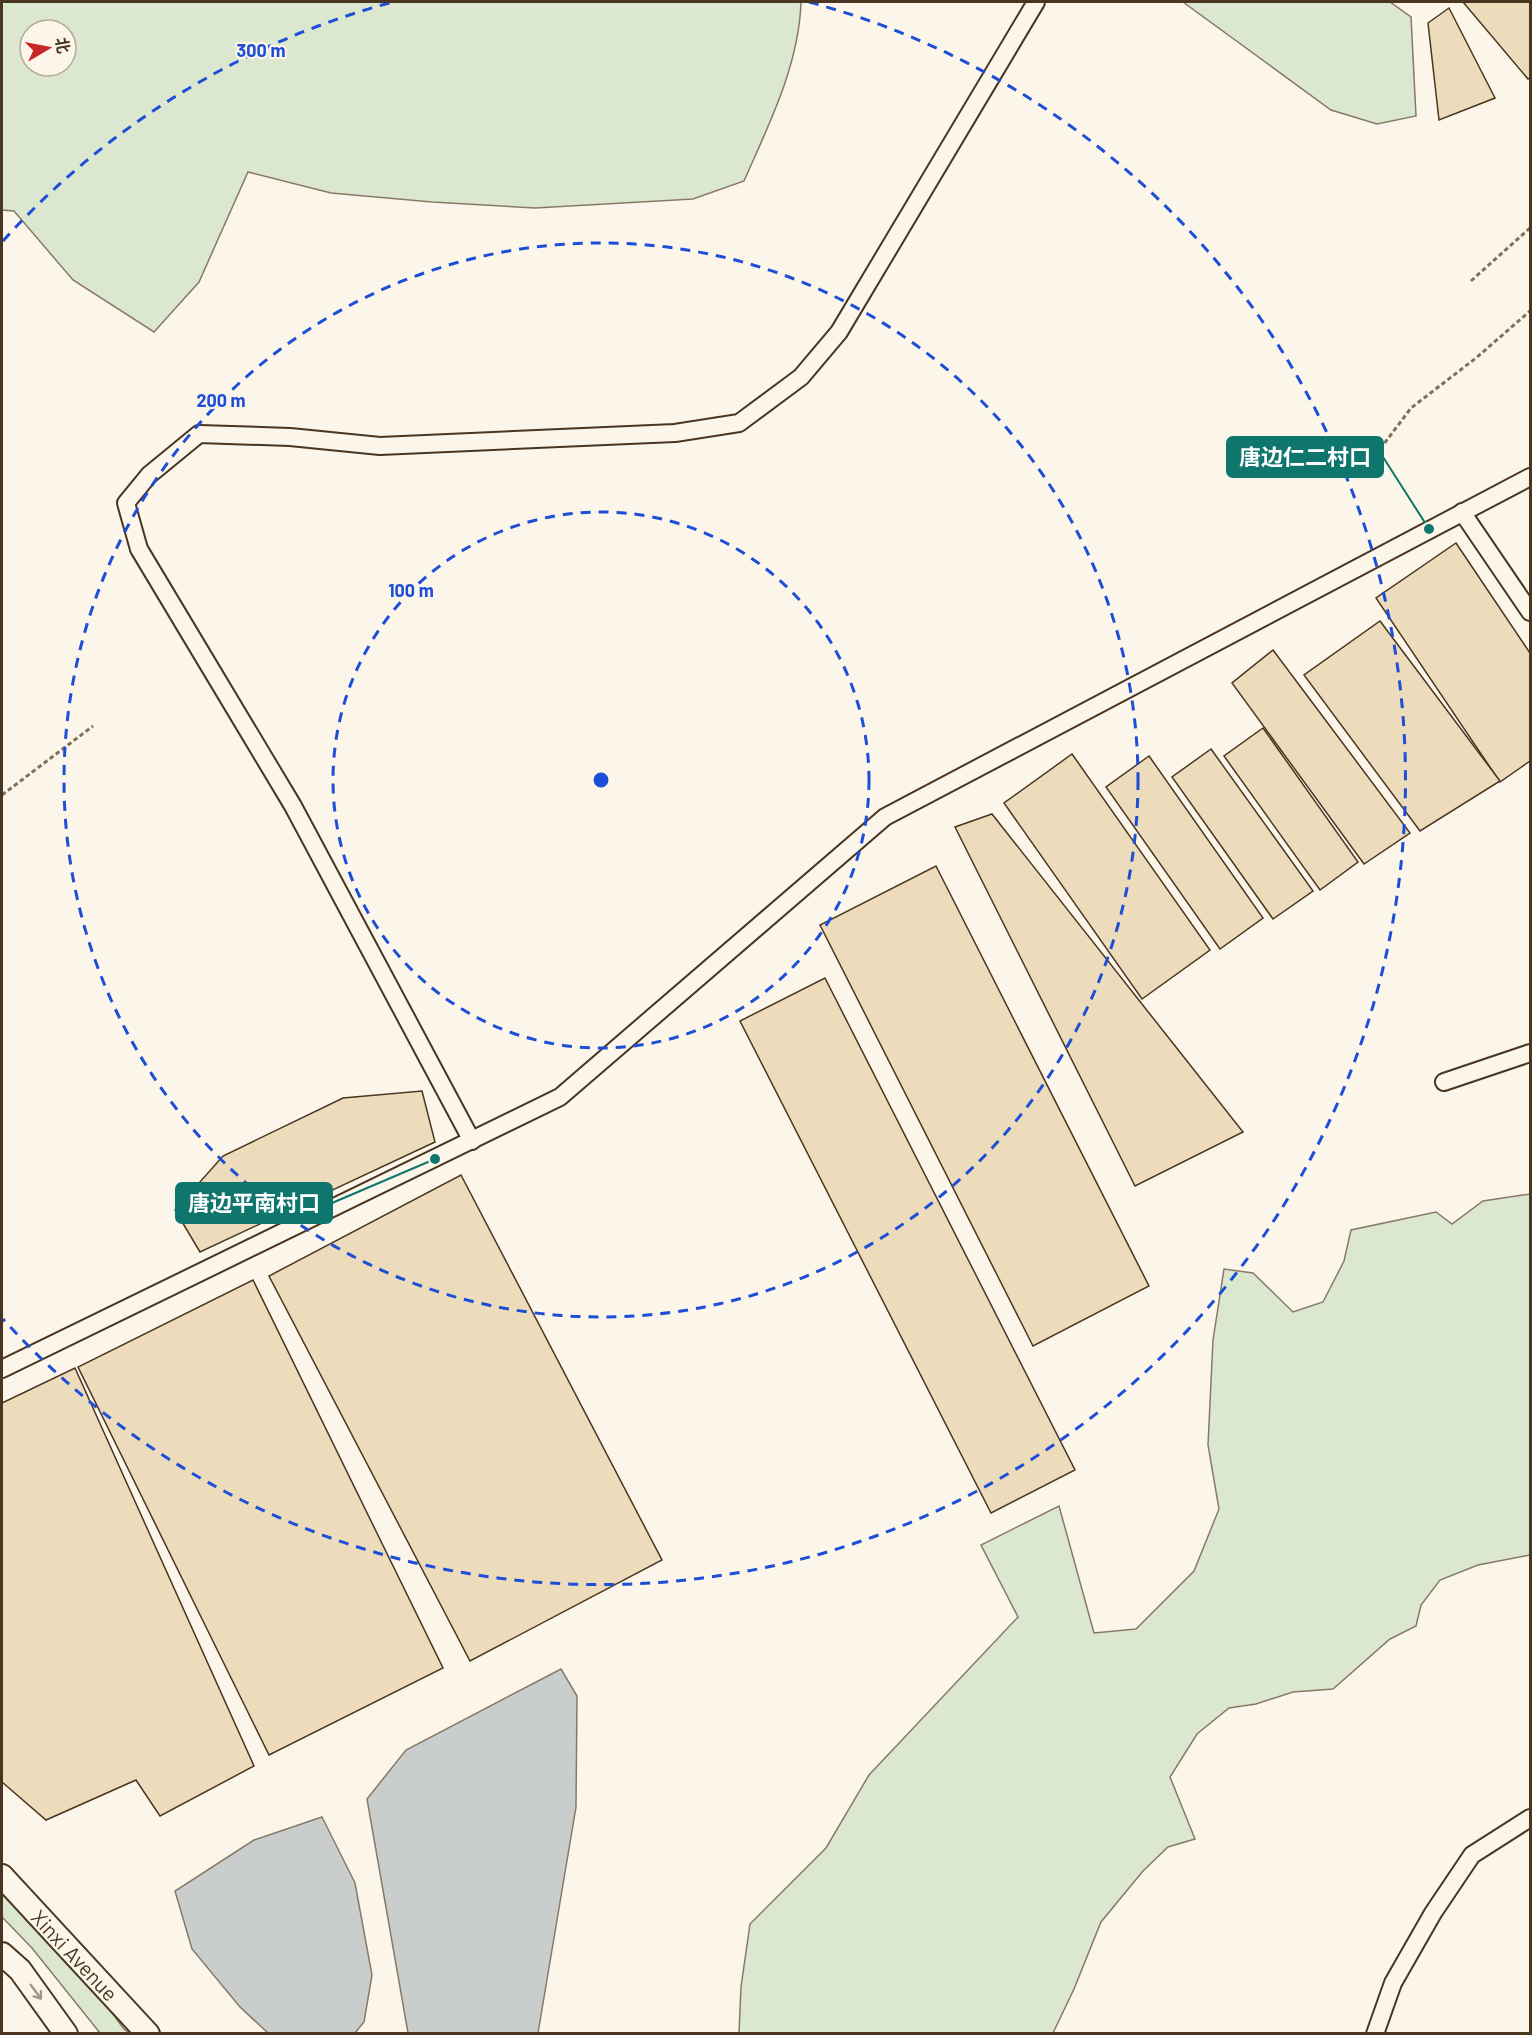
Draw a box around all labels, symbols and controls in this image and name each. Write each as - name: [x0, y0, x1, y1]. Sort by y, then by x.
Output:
- north arrow: [18, 18, 78, 78]
- text: 北: [53, 36, 74, 55]
- text: 300 m: [237, 39, 285, 61]
- text: 200 m: [196, 389, 246, 411]
- callout: 唐边仁二村口: [1227, 437, 1383, 477]
- text: 唐边仁二村口: [1239, 443, 1371, 469]
- text: 100 m: [388, 579, 434, 601]
- centre of rings: [591, 770, 611, 790]
- callout: 唐边平南村口: [176, 1183, 332, 1223]
- text: 唐边平南村口: [188, 1189, 320, 1215]
- street label: Xinxi Avenue: [27, 1904, 123, 2006]
- one-way arrow: [30, 1983, 42, 1999]

